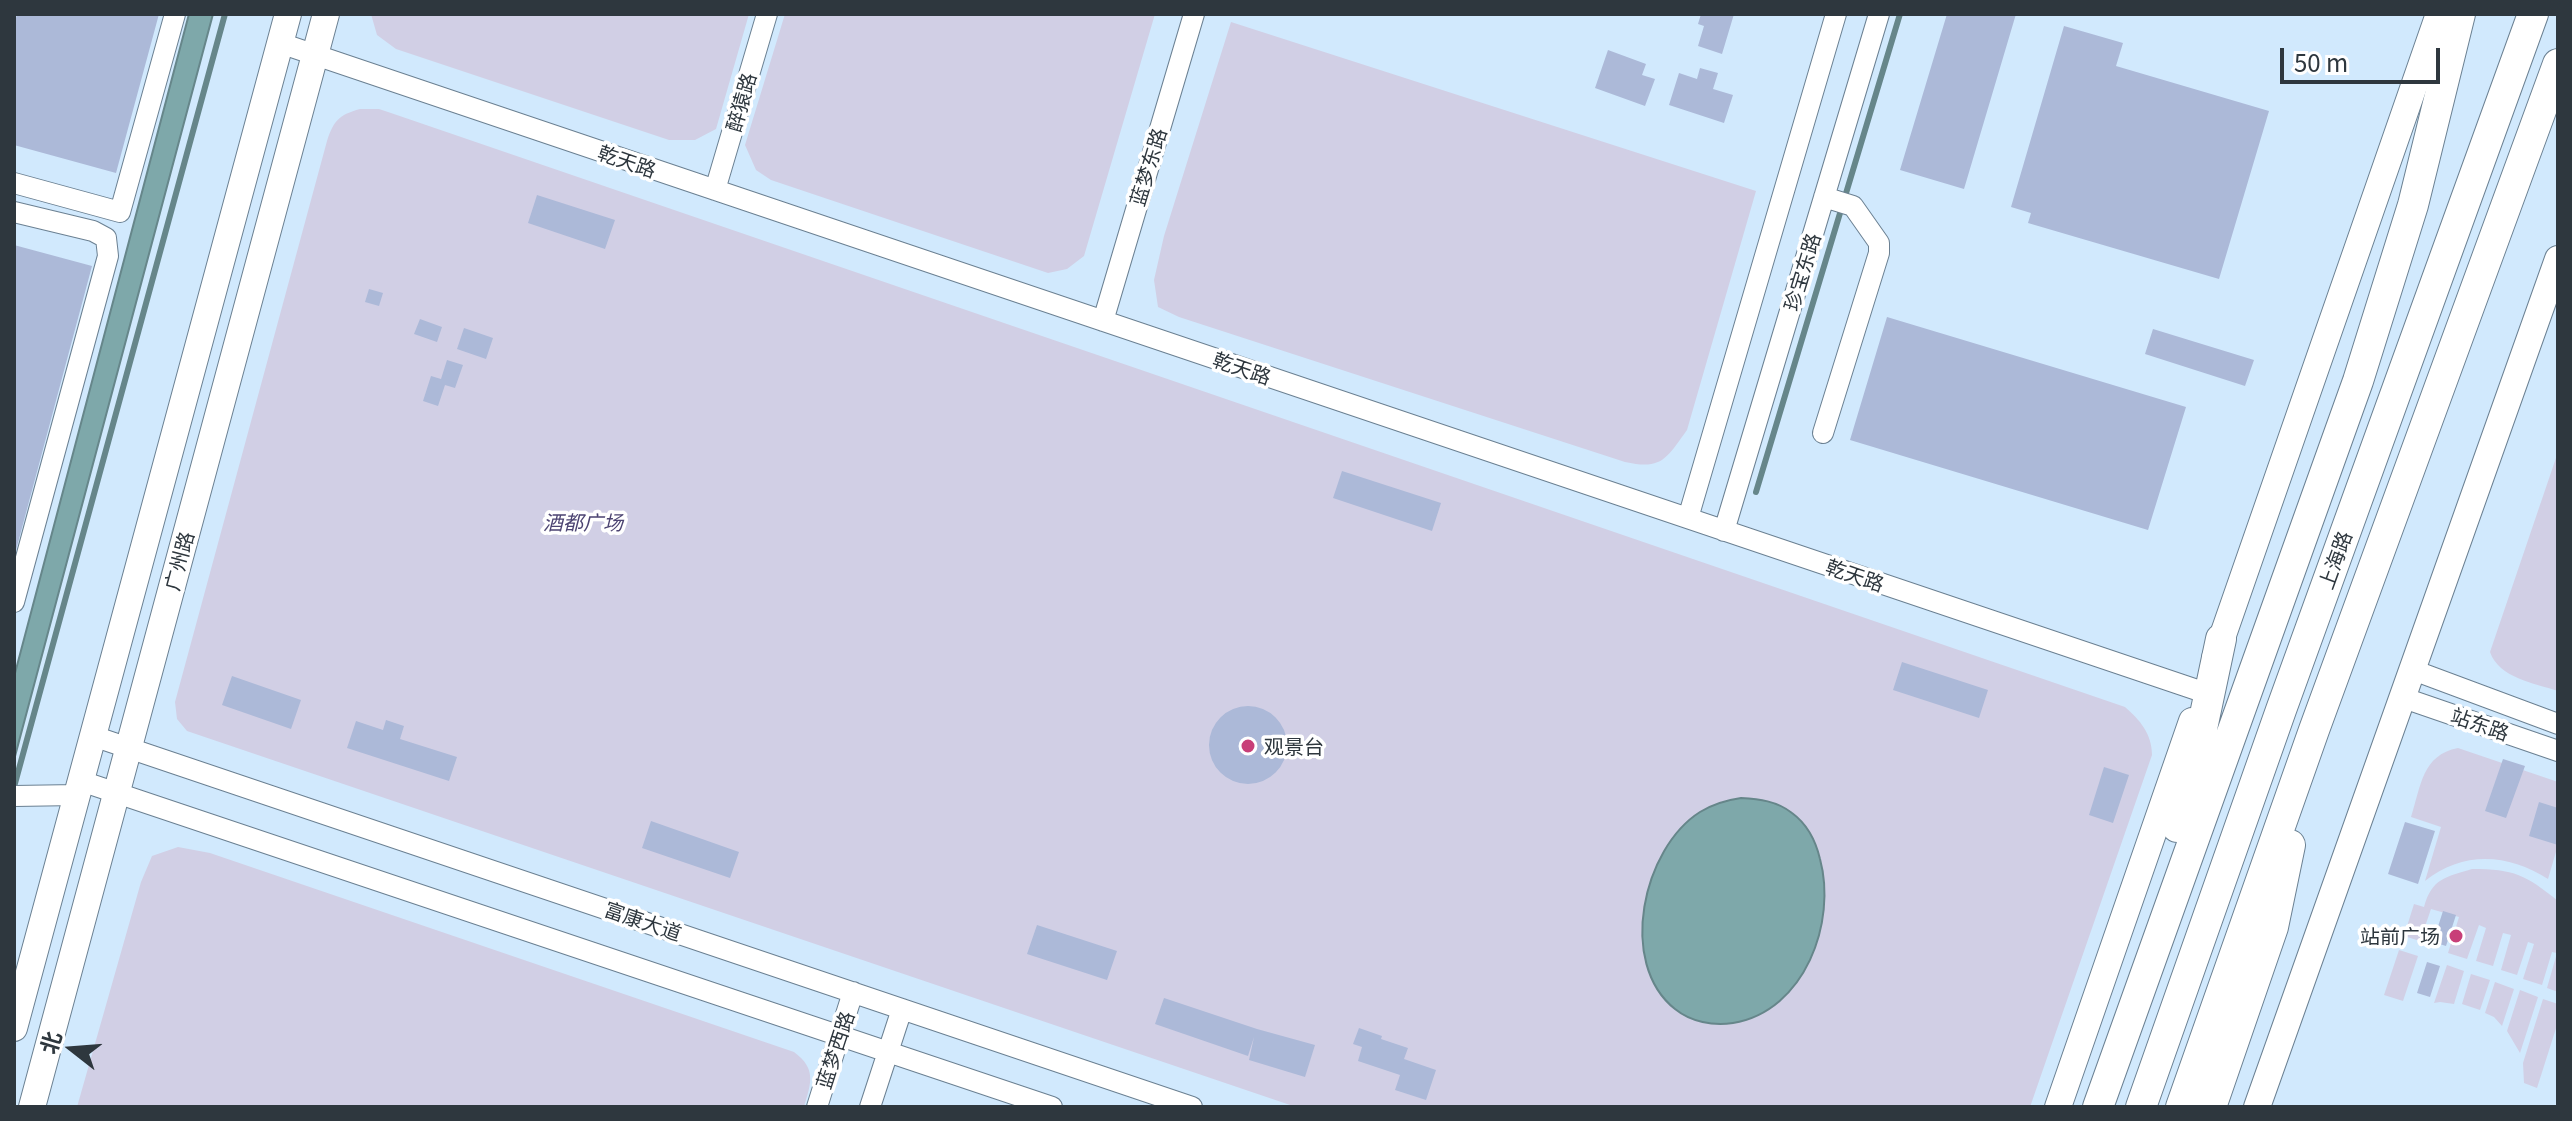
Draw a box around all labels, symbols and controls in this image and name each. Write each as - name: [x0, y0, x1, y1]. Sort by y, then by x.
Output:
- scale bar: [2284, 32, 2444, 82]
- text: 50 m: [2294, 44, 2348, 79]
- street label: 醉猿路: [721, 70, 761, 134]
- street label: 蓝梦东路: [1125, 125, 1171, 209]
- street label: 乾天路: [595, 140, 659, 182]
- street label: 珍宝东路: [1779, 230, 1825, 314]
- street label: 乾天路: [1210, 347, 1274, 389]
- park label: 酒都广场: [543, 510, 623, 534]
- street label: 上海路: [2313, 528, 2357, 592]
- street label: 广州路: [160, 529, 198, 593]
- street label: 乾天路: [1823, 554, 1887, 596]
- street label: 站东路: [2448, 703, 2512, 745]
- place label: 观景台: [1264, 734, 1324, 758]
- marker: 观景台: [1239, 737, 1257, 755]
- street label: 富康大道: [601, 897, 685, 945]
- place label: 站前广场: [2360, 924, 2440, 948]
- marker: 站前广场: [2447, 927, 2465, 945]
- street label: 蓝梦西路: [811, 1008, 859, 1092]
- north arrow: [32, 1009, 112, 1089]
- text: 北: [31, 1027, 68, 1057]

